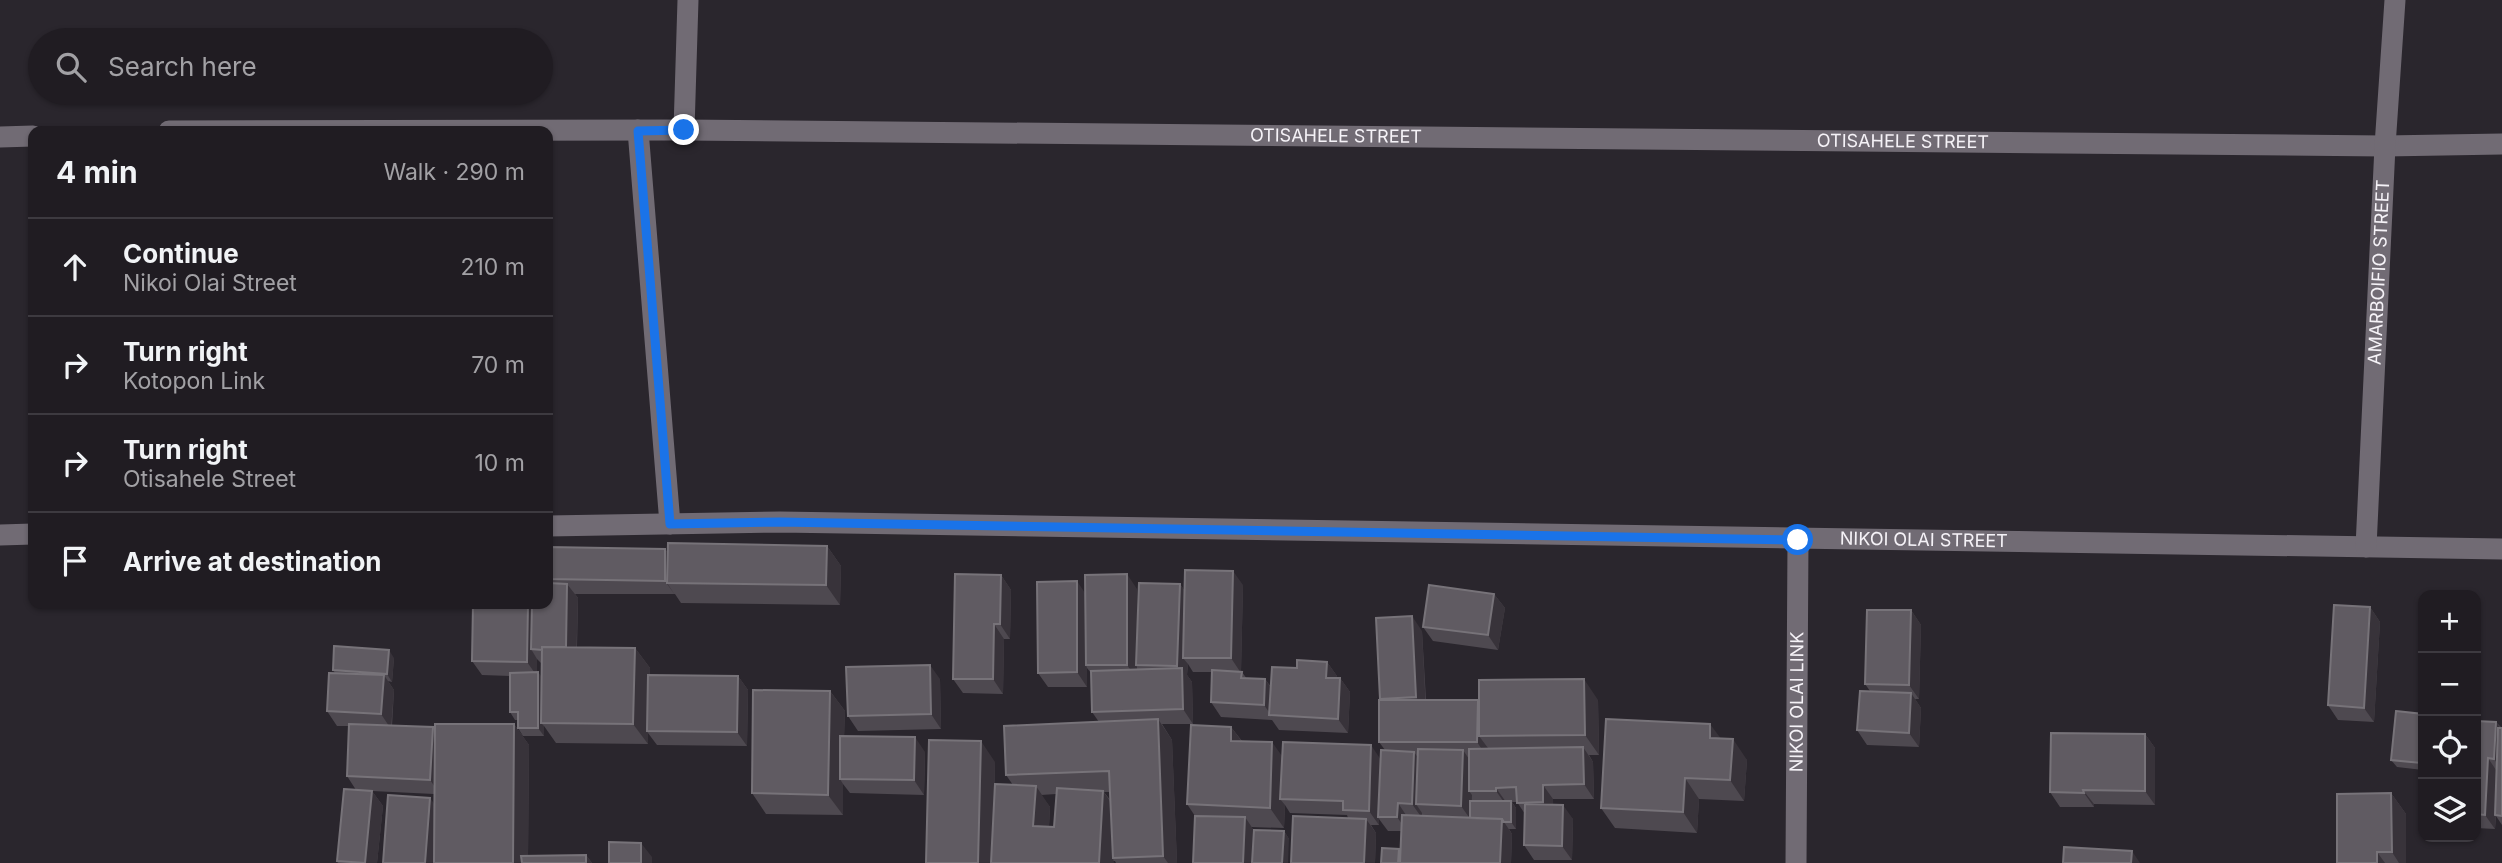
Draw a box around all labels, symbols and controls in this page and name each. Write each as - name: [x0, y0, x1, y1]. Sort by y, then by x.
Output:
- search box: [28, 28, 553, 105]
- icon: search: [52, 48, 90, 86]
- text: Search here: [108, 51, 257, 82]
- route end: [668, 114, 699, 145]
- street label: OTISAHELE STREET: [1250, 124, 1422, 147]
- street label: OTISAHELE STREET: [1817, 130, 1989, 152]
- text: 4 min: [56, 154, 138, 190]
- text: Walk · 290 m: [383, 158, 525, 186]
- street label: AMARBOIFIO STREET: [2364, 179, 2393, 365]
- text: Continue: [123, 238, 239, 269]
- icon: ahead: [56, 248, 94, 286]
- text: 210 m: [460, 253, 525, 281]
- text: Nikoi Olai Street: [123, 269, 297, 297]
- text: Turn right: [123, 336, 248, 367]
- icon: right: [56, 346, 94, 384]
- text: 70 m: [471, 351, 525, 379]
- text: Kotopon Link: [123, 367, 265, 395]
- text: Turn right: [123, 434, 248, 465]
- icon: right: [56, 444, 94, 482]
- text: 10 m: [475, 449, 525, 477]
- text: Otisahele Street: [123, 465, 296, 493]
- route start: [1782, 524, 1813, 555]
- street label: NIKOI OLAI STREET: [1840, 528, 2008, 551]
- icon: arrive: [56, 542, 94, 580]
- text: Arrive at destination: [123, 546, 382, 577]
- map controls: [2418, 590, 2481, 842]
- button: +: [2418, 590, 2481, 653]
- street label: NIKOI OLAI LINK: [1786, 632, 1807, 772]
- button: −: [2418, 653, 2481, 716]
- button: locate: [2418, 716, 2481, 779]
- button: layers: [2418, 779, 2481, 842]

